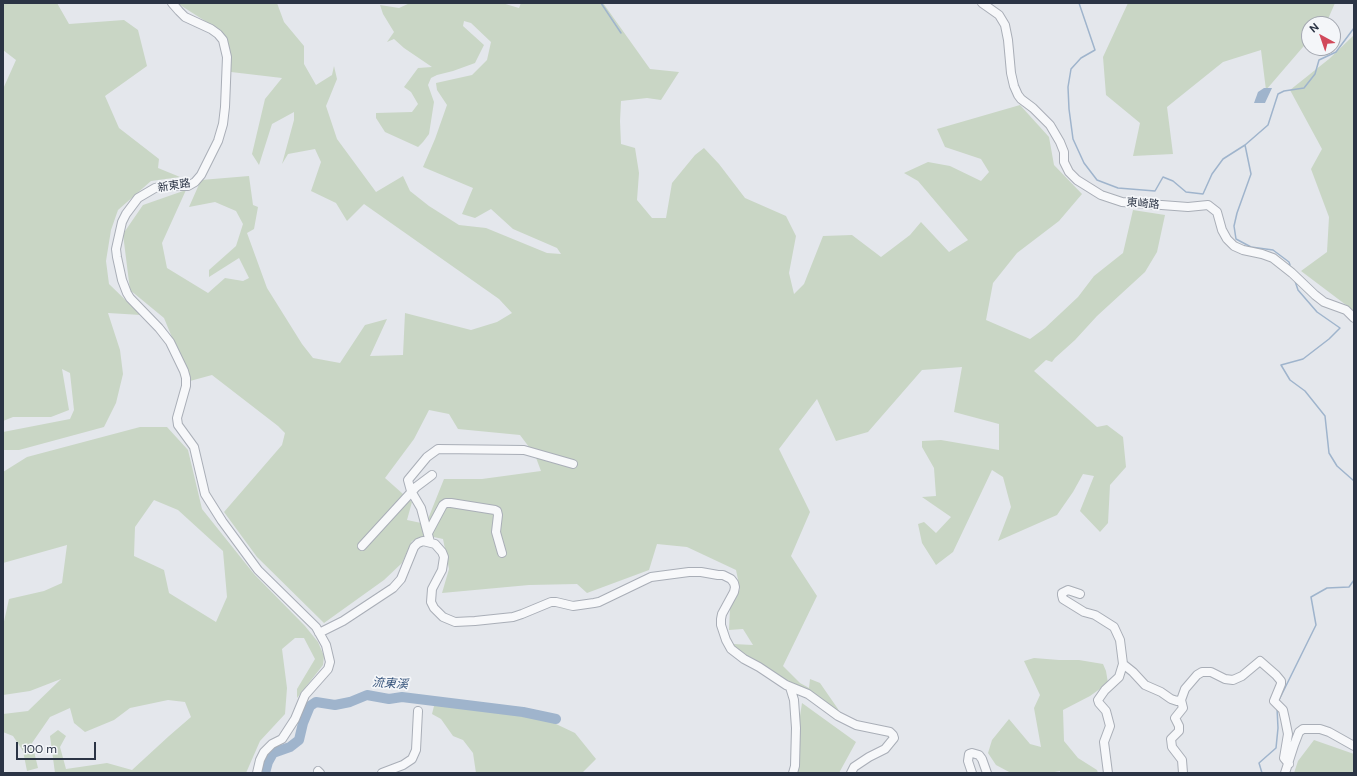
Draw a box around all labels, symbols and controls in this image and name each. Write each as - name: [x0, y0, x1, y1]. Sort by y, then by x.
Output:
- north arrow: [1301, 16, 1341, 56]
- text: N: [1306, 20, 1322, 36]
- street label: 新東路: [157, 177, 191, 195]
- street label: 東崎路: [1126, 196, 1160, 212]
- water label: 流東溪: [372, 676, 408, 692]
- scale bar: [18, 734, 98, 760]
- text: 100 m: [23, 741, 57, 757]

